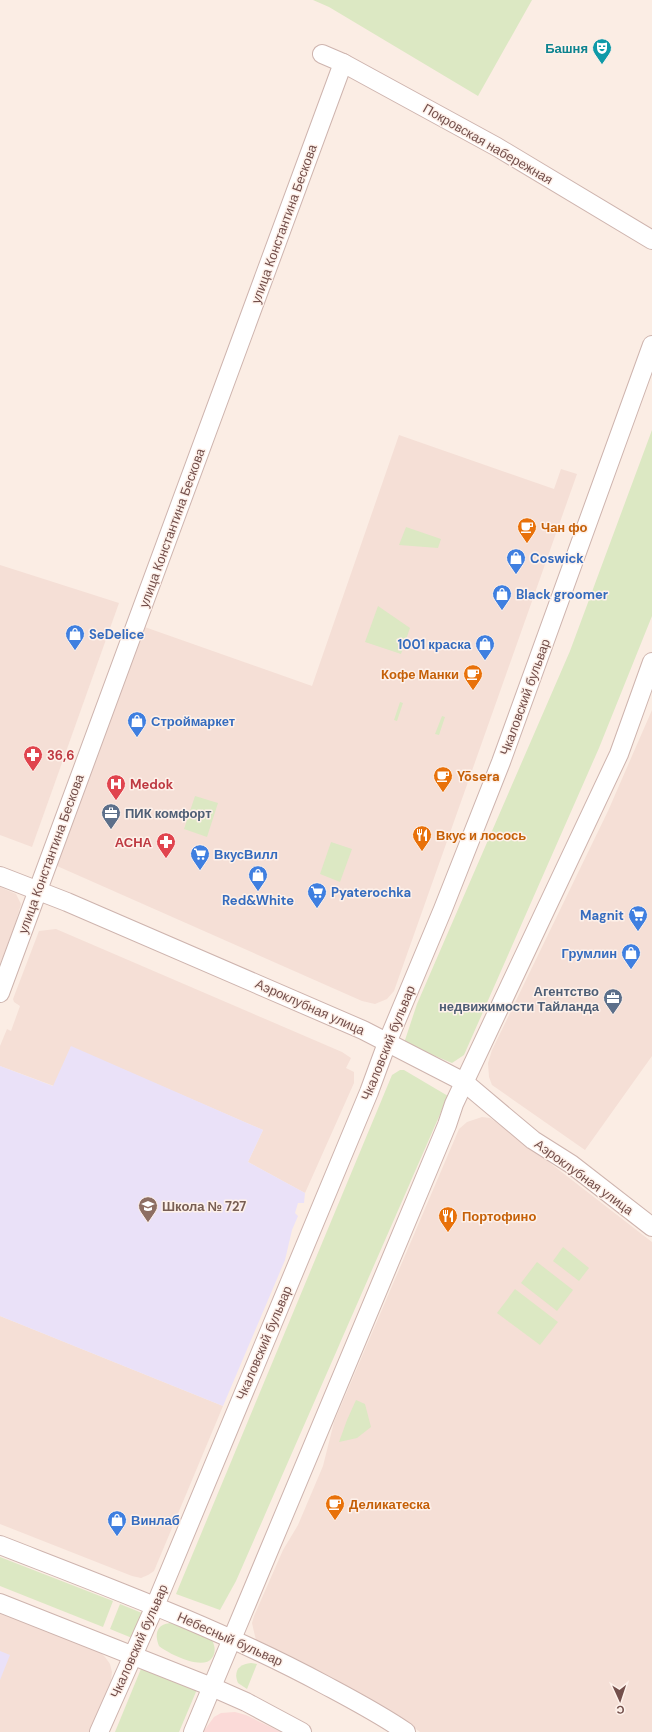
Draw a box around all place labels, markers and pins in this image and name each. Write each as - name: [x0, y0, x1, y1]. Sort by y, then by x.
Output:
- theatre icon: Башня: [591, 37, 613, 65]
- place label: Башня: [545, 40, 588, 57]
- cafe icon: Чан фо: [516, 516, 538, 544]
- place label: Чан фо: [541, 519, 587, 536]
- shop icon: Coswick: [505, 547, 527, 575]
- place label: Coswick: [530, 550, 584, 567]
- shop icon: Black groomer: [491, 583, 513, 611]
- place label: Black groomer: [516, 586, 609, 603]
- shop icon: SeDelice: [64, 623, 86, 651]
- place label: SeDelice: [89, 626, 145, 643]
- shop icon: 1001 краска: [474, 633, 496, 661]
- place label: 1001 краска: [398, 636, 472, 653]
- cafe icon: Кофе Манки: [462, 663, 484, 691]
- place label: Кофе Манки: [381, 666, 459, 683]
- shop icon: Строймаркет: [126, 710, 148, 738]
- place label: Строймаркет: [151, 713, 235, 730]
- pharmacy icon: 36,6: [22, 744, 44, 772]
- place label: 36,6: [47, 747, 75, 764]
- cafe icon: Yōsera: [432, 765, 454, 793]
- place label: Yōsera: [457, 768, 500, 785]
- hospital icon: Medok: [105, 773, 127, 801]
- place label: Medok: [130, 776, 174, 793]
- office icon: ПИК комфорт: [100, 802, 122, 830]
- place label: ПИК комфорт: [125, 805, 212, 822]
- restaurant icon: Вкус и лосось: [411, 824, 433, 852]
- place label: Вкус и лосось: [436, 827, 526, 844]
- pharmacy icon: АСНА: [155, 831, 177, 859]
- place label: АСНА: [115, 834, 153, 851]
- supermarket icon: ВкусВилл: [189, 843, 211, 871]
- place label: ВкусВилл: [214, 846, 278, 863]
- shop icon: Red&White: [247, 864, 269, 892]
- supermarket icon: Pyaterochka: [306, 881, 328, 909]
- place label: Pyaterochka: [331, 884, 411, 901]
- place label: Red&White: [222, 892, 294, 909]
- supermarket icon: Magnit: [627, 904, 649, 932]
- place label: Magnit: [580, 907, 624, 924]
- shop icon: Грумлин: [620, 942, 642, 970]
- place label: Грумлин: [562, 945, 617, 962]
- place label: Агентство недвижимости Тайланда: [439, 983, 600, 1015]
- office icon: Агентство недвижимости Тайланда: [602, 987, 624, 1015]
- school or university icon: Школа № 727: [137, 1195, 159, 1223]
- place label: Школа № 727: [162, 1198, 246, 1215]
- restaurant icon: Портофино: [437, 1205, 459, 1233]
- place label: Портофино: [462, 1208, 536, 1225]
- cafe icon: Деликатеска: [324, 1493, 346, 1521]
- place label: Деликатеска: [349, 1496, 431, 1513]
- shop icon: Винлаб: [106, 1509, 128, 1537]
- place label: Винлаб: [131, 1512, 180, 1529]

